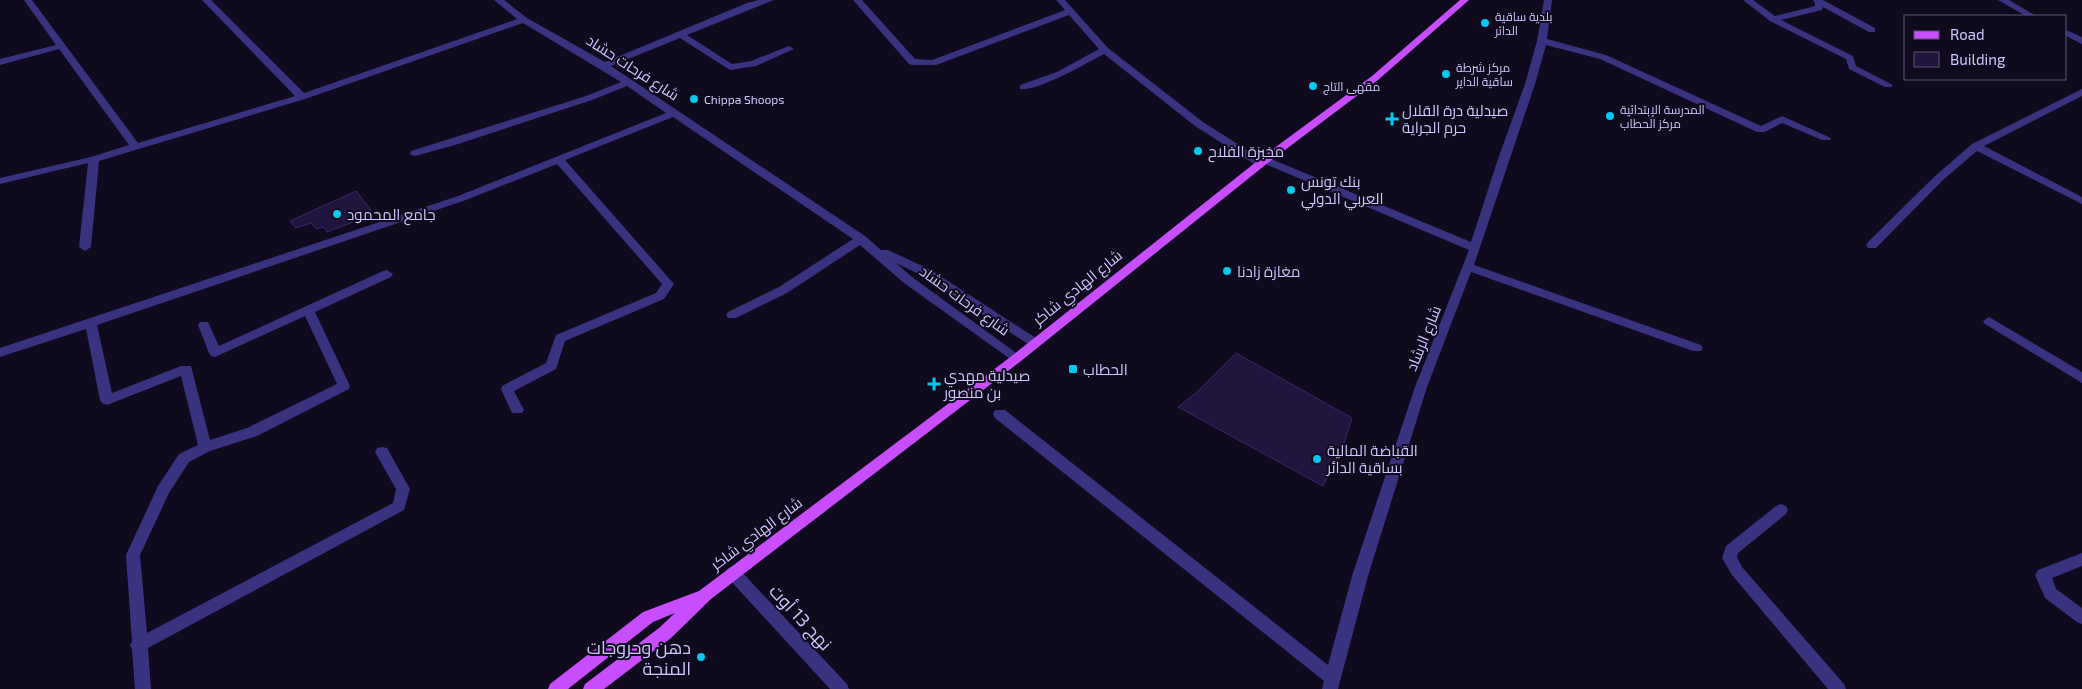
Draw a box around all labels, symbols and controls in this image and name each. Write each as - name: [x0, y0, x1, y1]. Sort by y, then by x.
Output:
- place label: بلدية ساقية الدائر: [1494, 9, 1552, 38]
- legend: [1904, 15, 2067, 80]
- marker: بلدية ساقية الدائر: [1479, 17, 1491, 29]
- text: Road: [1950, 25, 1985, 43]
- street label: شارع فرحات حشاد: [582, 30, 683, 106]
- text: Building: [1950, 50, 2006, 68]
- place label: مركز شرطة ساقية الداير: [1455, 60, 1513, 89]
- marker: مركز شرطة ساقية الداير: [1440, 68, 1452, 80]
- place label: مقهى التاج: [1323, 79, 1380, 95]
- marker: مقهى التاج: [1307, 80, 1319, 92]
- place label: Chippa Shoops: [704, 92, 784, 106]
- marker: Chippa Shoops: [688, 93, 700, 105]
- place label: صيدلية درة القلال حرم الجراية: [1402, 101, 1508, 138]
- place label: المدرسة الإبتدائية مركز الحطاب: [1620, 102, 1705, 131]
- marker: المدرسة الإبتدائية مركز الحطاب: [1604, 110, 1616, 122]
- marker: صيدلية درة القلال حرم الجراية: [1386, 113, 1398, 125]
- place label: مخبزة الفلاح: [1208, 142, 1284, 163]
- marker: مخبزة الفلاح: [1192, 145, 1204, 157]
- place label: بنك تونس العربي الدولي: [1301, 172, 1383, 211]
- marker: بنك تونس العربي الدولي: [1285, 184, 1297, 196]
- place label: جامع المحمود: [347, 205, 436, 226]
- marker: جامع المحمود: [331, 208, 343, 220]
- street label: شارع الهادي شاكر: [1028, 246, 1128, 332]
- street label: شارع فرحات حشاد: [915, 261, 1014, 341]
- place label: مغازة زادنا: [1237, 262, 1300, 281]
- marker: مغازة زادنا: [1221, 265, 1233, 277]
- street label: شارع الرشاد: [1402, 303, 1447, 375]
- place label: الحطاب: [1083, 360, 1128, 378]
- marker: الحطاب: [1067, 363, 1079, 375]
- place label: صيدلية مهدي بن منصور: [943, 366, 1030, 403]
- marker: صيدلية مهدي بن منصور: [928, 378, 940, 390]
- place label: القباضة المالية بساقية الدائر: [1326, 441, 1418, 477]
- marker: القباضة المالية بساقية الدائر: [1311, 453, 1323, 465]
- street label: شارع الهادي شاكر: [706, 493, 808, 577]
- street label: نهج 13 أوت: [763, 579, 837, 656]
- place label: دهن وحروجات المنجة: [587, 636, 691, 679]
- marker: دهن وحروجات المنجة: [695, 651, 707, 663]

